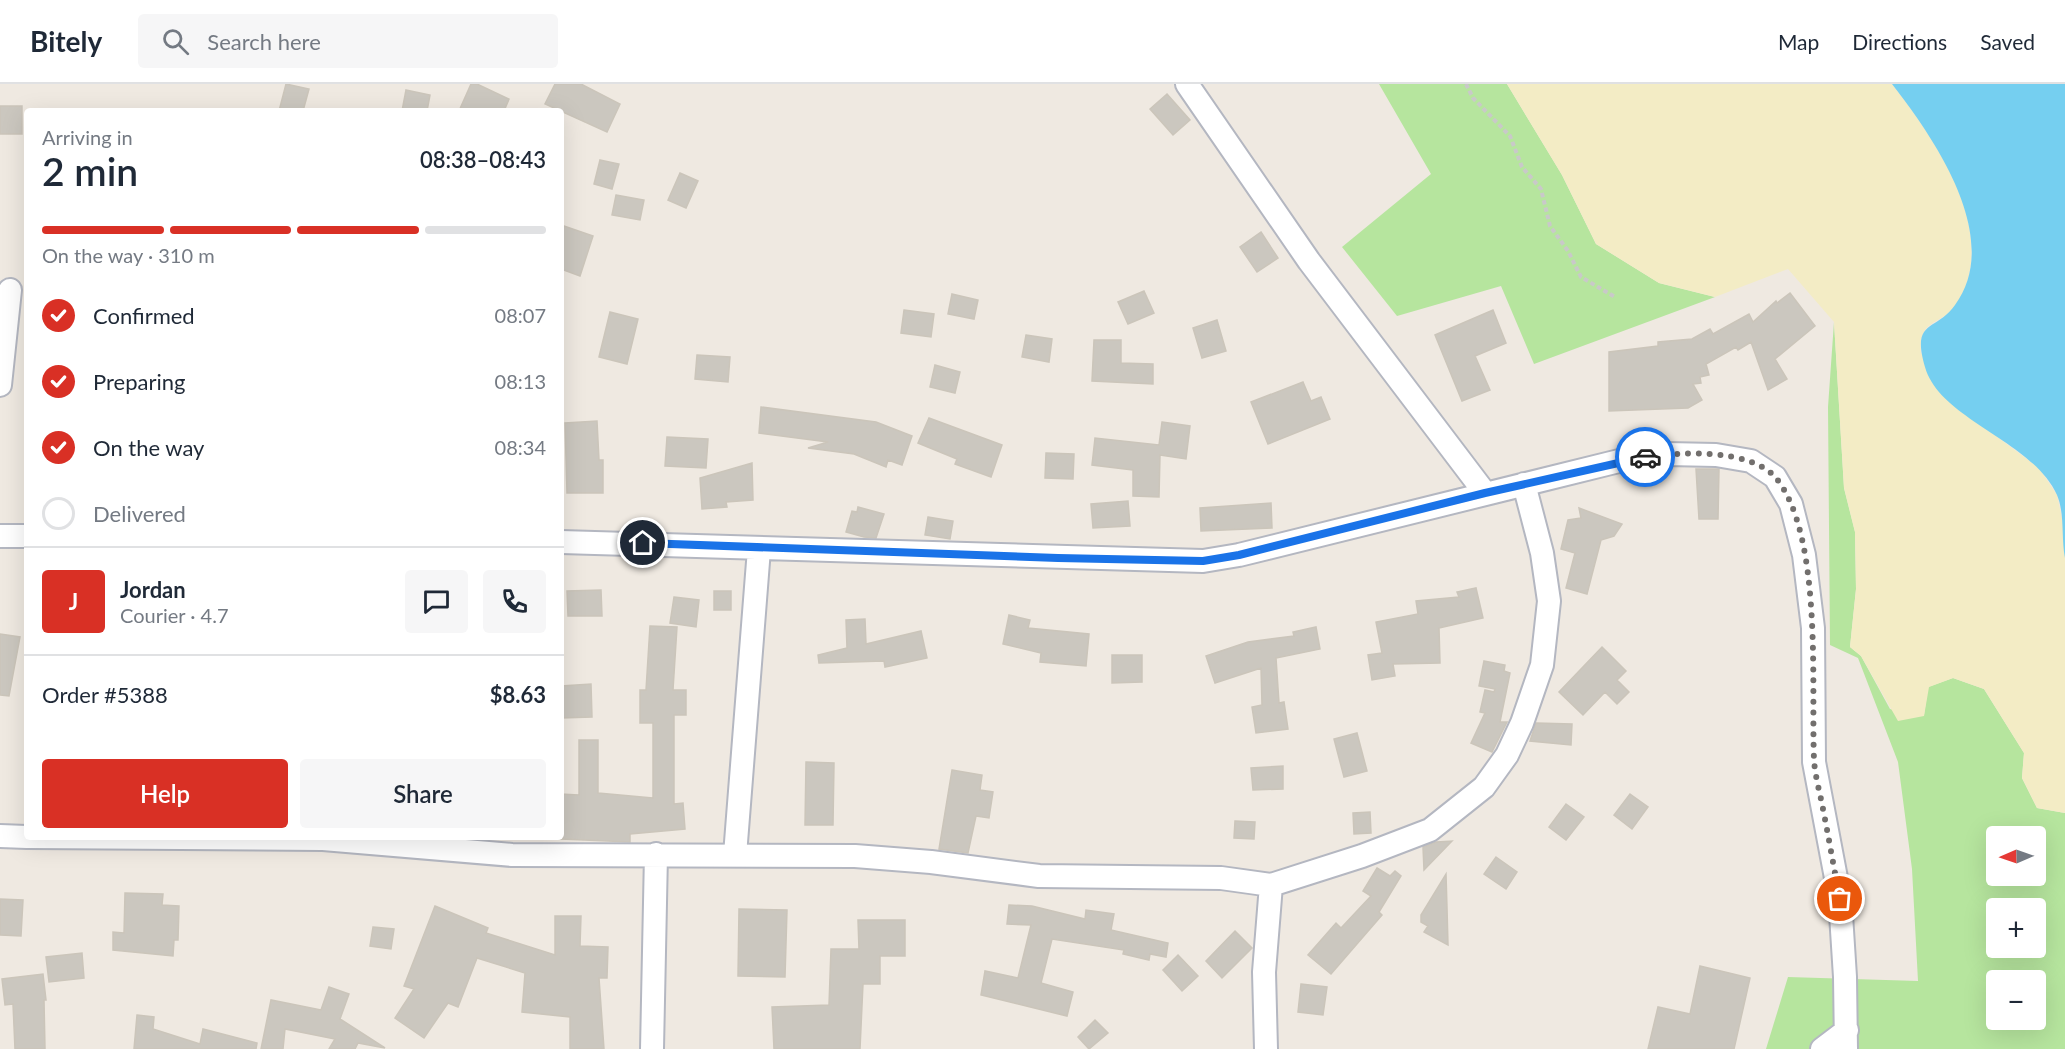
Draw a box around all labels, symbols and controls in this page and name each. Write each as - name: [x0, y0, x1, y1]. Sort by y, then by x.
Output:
- search box: [138, 14, 558, 68]
- text: Bitely: [30, 24, 102, 58]
- icon: search: [159, 25, 192, 58]
- text: Search here: [207, 28, 321, 55]
- text: Map: [1778, 29, 1819, 54]
- text: Directions: [1852, 29, 1947, 54]
- text: Saved: [1980, 29, 2035, 54]
- text: Arriving in: [42, 125, 133, 149]
- text: 08:38–08:43: [420, 146, 546, 173]
- text: 2 min: [42, 148, 138, 194]
- text: On the way · 310 m: [42, 243, 215, 267]
- icon: check: [42, 299, 75, 332]
- text: Confirmed: [93, 302, 195, 329]
- text: 08:07: [495, 303, 546, 327]
- icon: check: [42, 365, 75, 398]
- text: Preparing: [93, 368, 185, 395]
- text: 08:13: [495, 369, 546, 393]
- courier: [1615, 427, 1675, 487]
- icon: check: [42, 431, 75, 464]
- text: On the way: [93, 434, 204, 461]
- text: 08:34: [495, 435, 546, 459]
- icon: car: [1629, 441, 1662, 474]
- text: Delivered: [93, 500, 186, 527]
- pin: [617, 517, 668, 568]
- icon: home: [626, 526, 659, 559]
- button: chat: [405, 570, 468, 633]
- button: phone: [483, 570, 546, 633]
- text: Jordan: [120, 576, 186, 603]
- text: J: [69, 588, 78, 615]
- text: Courier · 4.7: [120, 603, 229, 627]
- text: Order #5388: [42, 681, 168, 708]
- text: $8.63: [490, 681, 546, 708]
- button: Help: [42, 759, 288, 828]
- button: Share: [300, 759, 546, 828]
- north arrow: [1986, 826, 2046, 886]
- map controls: [1986, 826, 2046, 1030]
- pin: [1814, 873, 1865, 924]
- icon: bag: [1823, 882, 1856, 915]
- button: +: [1986, 898, 2046, 958]
- button: −: [1986, 970, 2046, 1030]

